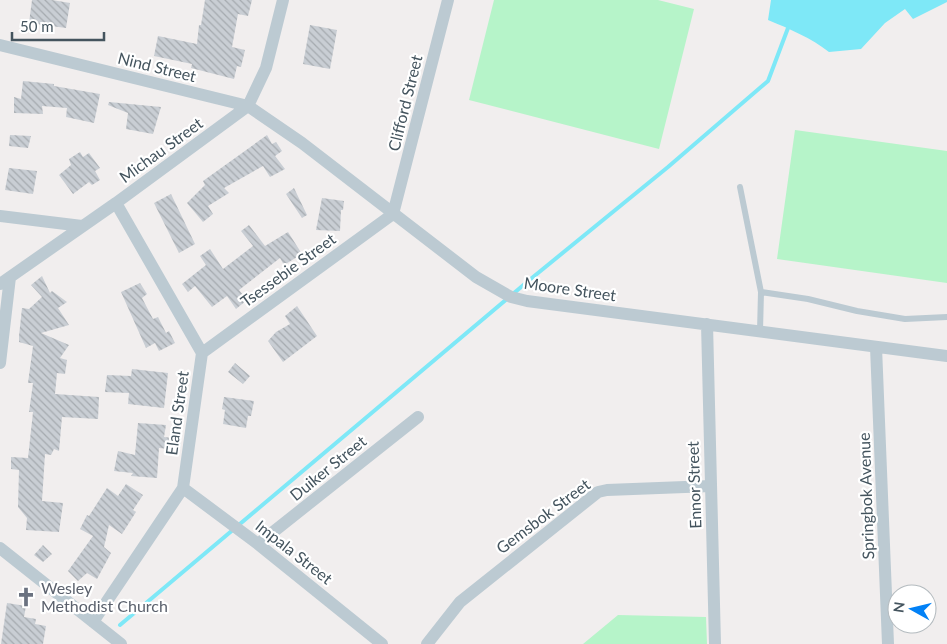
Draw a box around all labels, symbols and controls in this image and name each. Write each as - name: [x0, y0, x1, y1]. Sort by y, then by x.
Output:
- scale bar: [12, 10, 105, 42]
- text: 50 m: [20, 17, 54, 35]
- street label: Nind Street: [116, 48, 199, 85]
- street label: Clifford Street: [383, 53, 426, 153]
- street label: Michau Street: [115, 113, 206, 186]
- street label: Tsessebie Street: [237, 229, 339, 310]
- street label: Moore Street: [523, 273, 618, 304]
- street label: Eland Street: [161, 369, 192, 456]
- street label: Duiker Street: [286, 431, 370, 504]
- street label: Springbok Avenue: [854, 432, 877, 560]
- street label: Ennor Street: [682, 441, 705, 529]
- street label: Gemsbok Street: [492, 474, 594, 557]
- street label: Impala Street: [252, 516, 337, 588]
- place label: Wesley Methodist Church: [41, 578, 168, 615]
- north arrow: [887, 584, 937, 634]
- church icon: Wesley Methodist Church: [15, 586, 37, 608]
- text: N: [889, 601, 908, 614]

